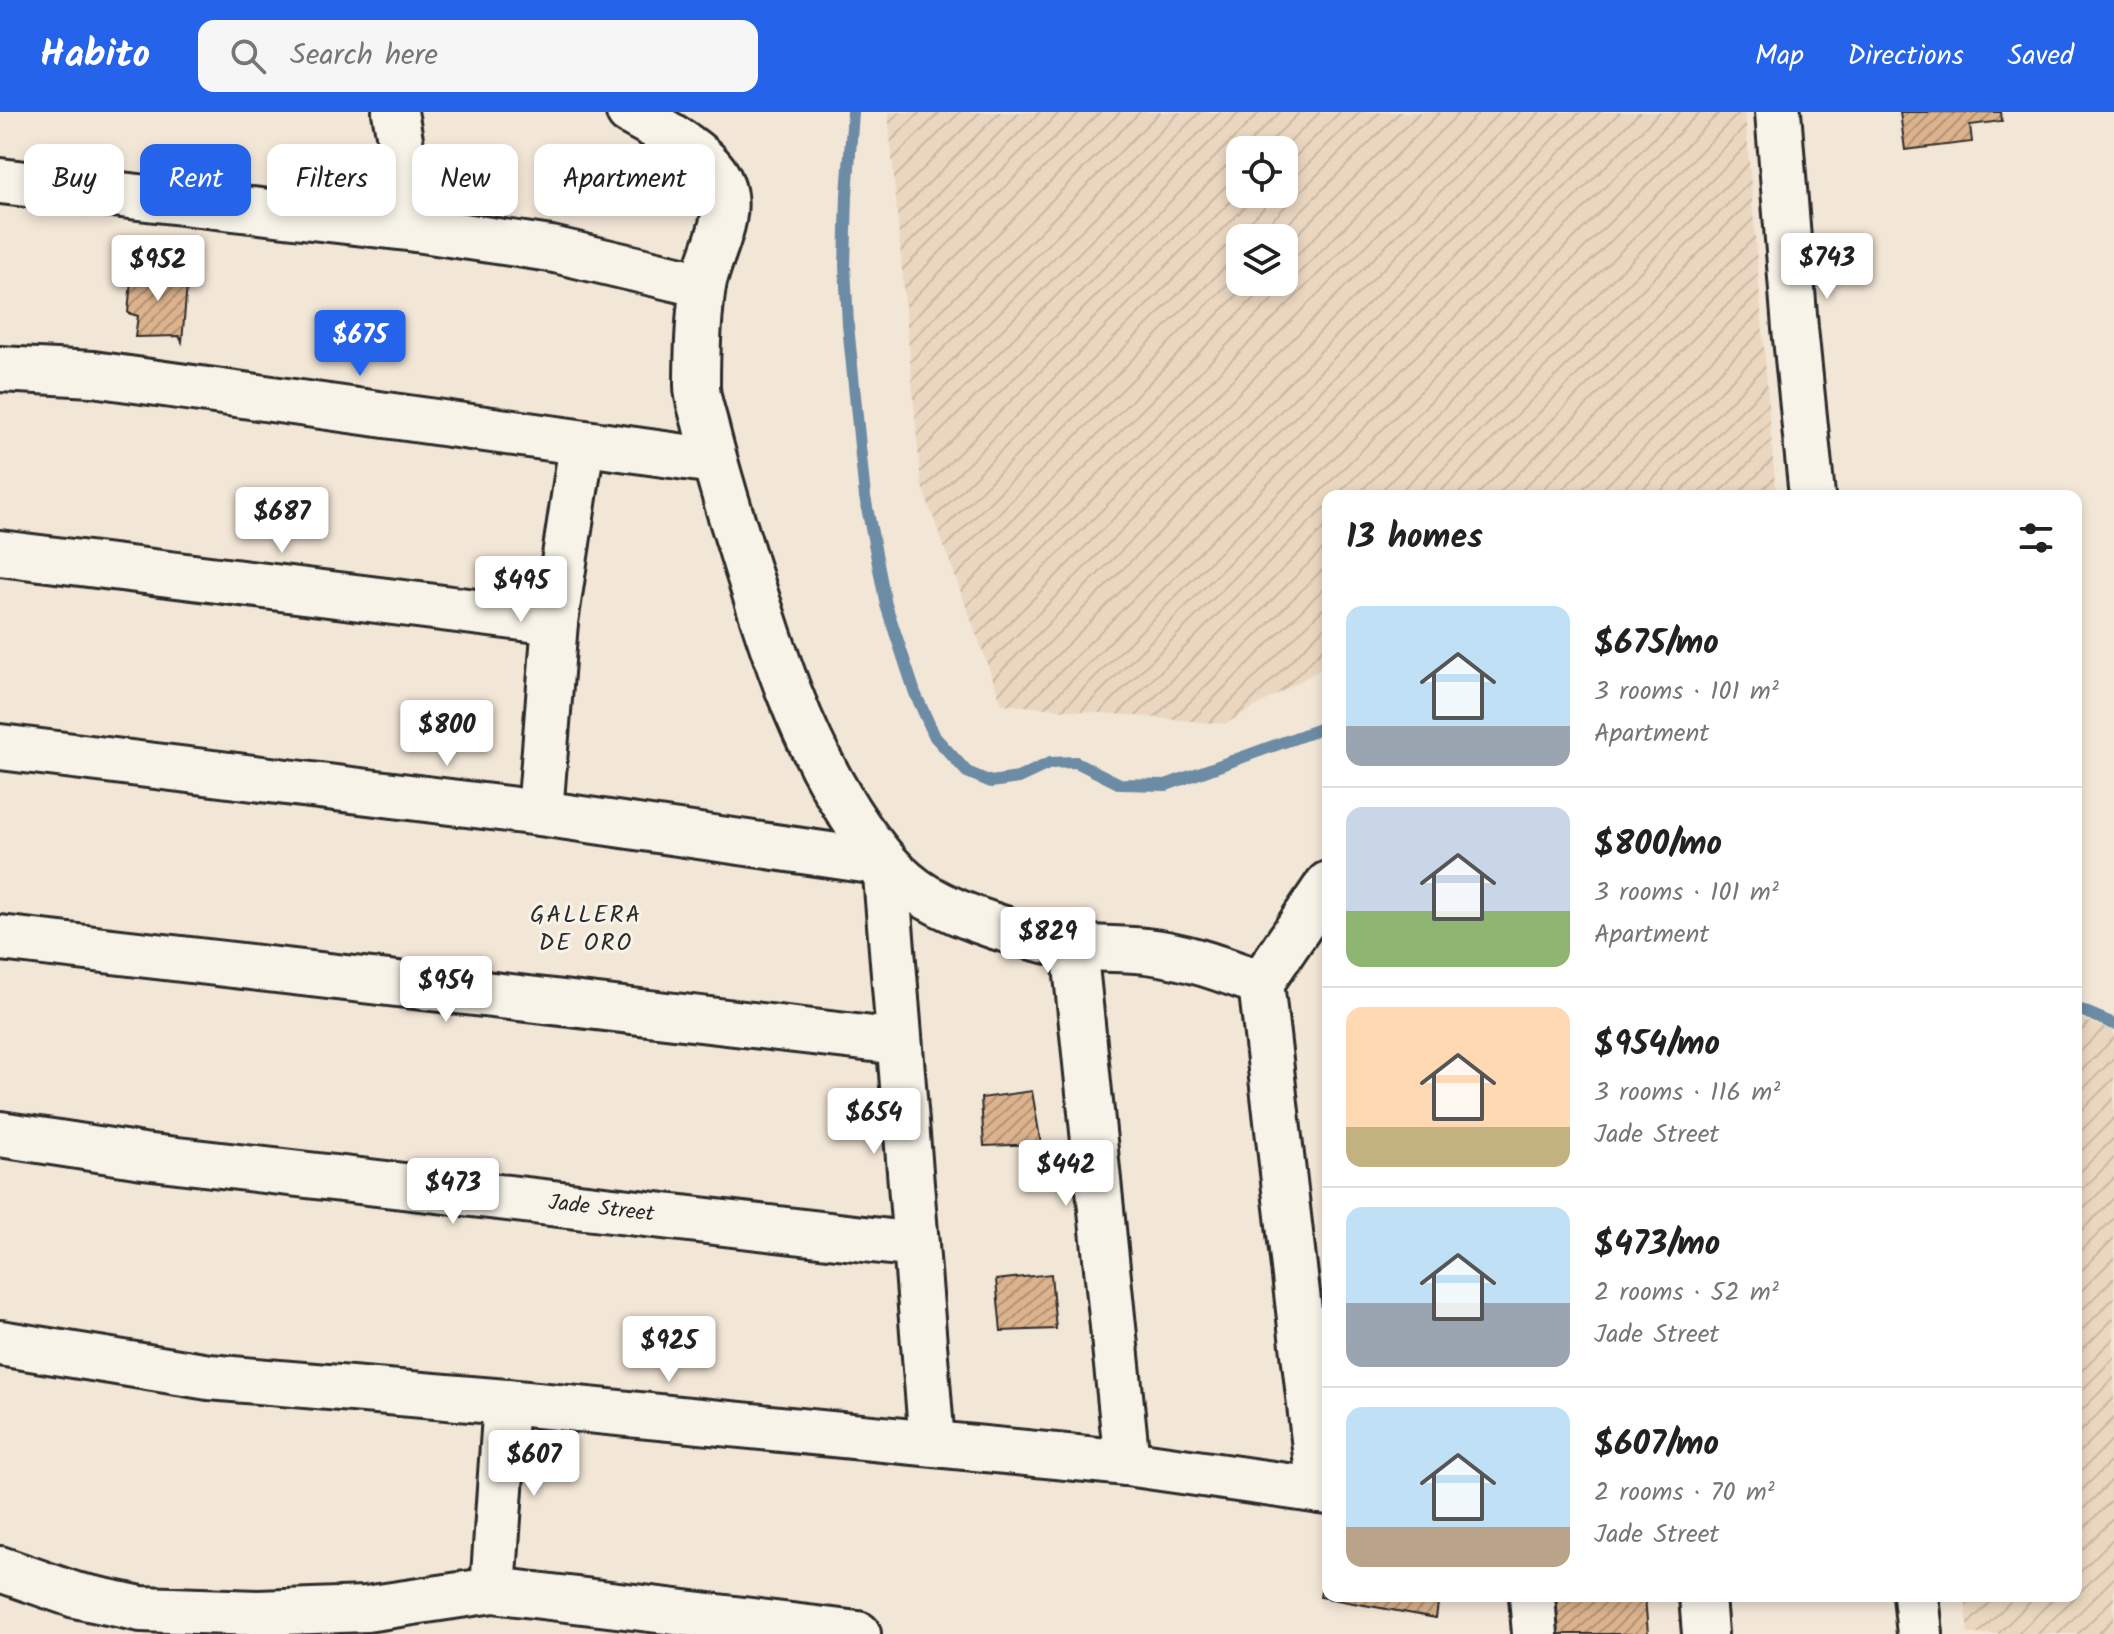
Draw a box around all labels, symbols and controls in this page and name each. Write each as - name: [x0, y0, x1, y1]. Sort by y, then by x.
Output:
- search box: [198, 20, 758, 92]
- text: Habito: [40, 26, 150, 86]
- text: Search here: [290, 32, 438, 80]
- icon: search: [226, 34, 270, 78]
- text: Map: [1755, 34, 1804, 79]
- text: Directions: [1848, 34, 1964, 79]
- text: Saved: [2008, 34, 2074, 79]
- map controls: [1226, 136, 1298, 296]
- button: locate: [1226, 136, 1298, 208]
- chip: Buy: [24, 144, 124, 216]
- chip: Rent: [140, 144, 251, 216]
- chip: Filters: [267, 144, 396, 216]
- chip: New: [412, 144, 518, 216]
- chip: Apartment: [534, 144, 715, 216]
- button: layers: [1226, 224, 1298, 296]
- pin: $743: [1780, 233, 1874, 301]
- pin: $952: [111, 235, 205, 303]
- text: $743: [1799, 238, 1855, 280]
- text: $952: [130, 240, 186, 282]
- pin: $675: [313, 310, 407, 378]
- text: $675: [333, 315, 387, 357]
- pin: $687: [235, 487, 329, 555]
- text: $687: [253, 492, 311, 534]
- text: 13 homes: [1346, 511, 1483, 565]
- icon: filters: [2014, 516, 2058, 560]
- pin: $495: [474, 556, 568, 624]
- text: $495: [493, 561, 549, 603]
- text: $675/mo: [1594, 617, 1719, 671]
- icon: home: [1410, 638, 1506, 734]
- text: 3 rooms · 101 m²: [1594, 671, 1779, 713]
- pin: $800: [400, 700, 494, 768]
- text: $800: [418, 705, 476, 747]
- text: Apartment: [1594, 713, 1709, 755]
- text: $800/mo: [1594, 818, 1722, 872]
- icon: home: [1410, 839, 1506, 935]
- text: 3 rooms · 101 m²: [1594, 872, 1779, 914]
- district label: GALLERA DE ORO: [530, 896, 642, 963]
- pin: $829: [1001, 907, 1095, 975]
- text: $829: [1018, 912, 1078, 954]
- text: Apartment: [1594, 914, 1709, 956]
- pin: $954: [399, 956, 493, 1024]
- text: $954: [418, 961, 474, 1003]
- text: $954/mo: [1594, 1018, 1720, 1072]
- icon: home: [1410, 1039, 1506, 1135]
- text: 3 rooms · 116 m²: [1594, 1072, 1780, 1114]
- pin: $654: [827, 1088, 921, 1156]
- text: $654: [846, 1093, 902, 1135]
- text: Jade Street: [1594, 1114, 1719, 1156]
- pin: $442: [1019, 1140, 1113, 1208]
- text: $442: [1037, 1145, 1095, 1187]
- pin: $473: [406, 1158, 500, 1226]
- text: $473: [425, 1163, 481, 1205]
- street label: Jade Street: [547, 1185, 657, 1232]
- text: $473/mo: [1594, 1218, 1720, 1272]
- icon: home: [1410, 1239, 1506, 1335]
- text: 2 rooms · 52 m²: [1594, 1272, 1779, 1314]
- text: Jade Street: [1594, 1314, 1719, 1356]
- pin: $925: [622, 1316, 716, 1384]
- text: $925: [641, 1321, 697, 1363]
- text: $607/mo: [1594, 1418, 1719, 1472]
- pin: $607: [487, 1430, 581, 1498]
- text: $607: [506, 1435, 562, 1477]
- icon: home: [1410, 1439, 1506, 1535]
- text: 2 rooms · 70 m²: [1594, 1472, 1775, 1514]
- text: Jade Street: [1594, 1514, 1719, 1556]

